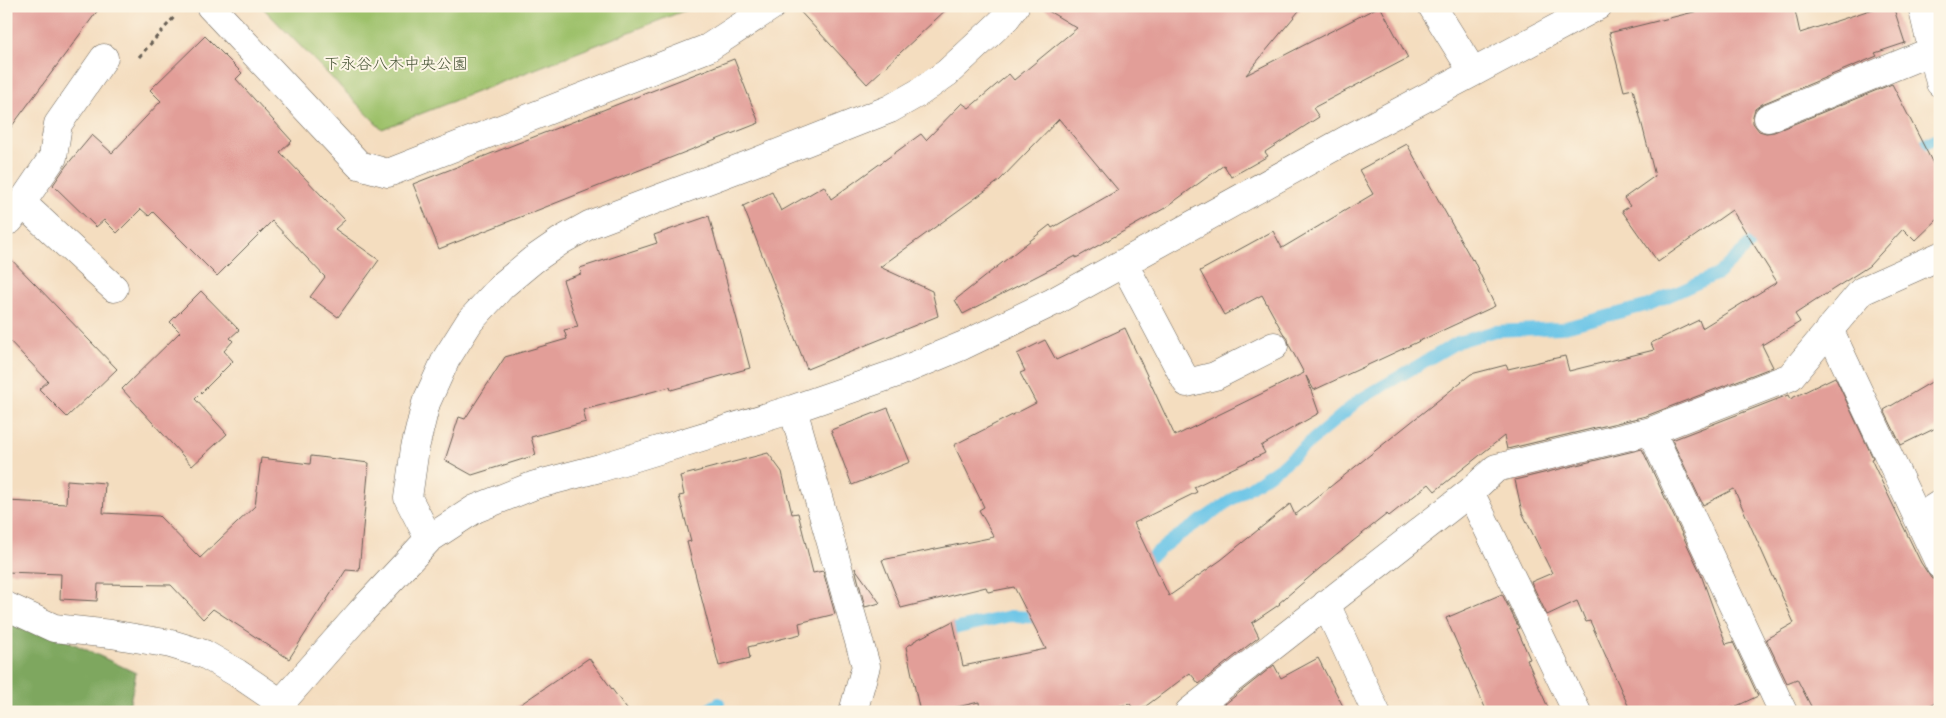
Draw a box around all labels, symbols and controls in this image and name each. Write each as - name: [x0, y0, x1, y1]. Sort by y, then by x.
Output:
- park label: 下永谷八木中央公園: [324, 49, 468, 78]

